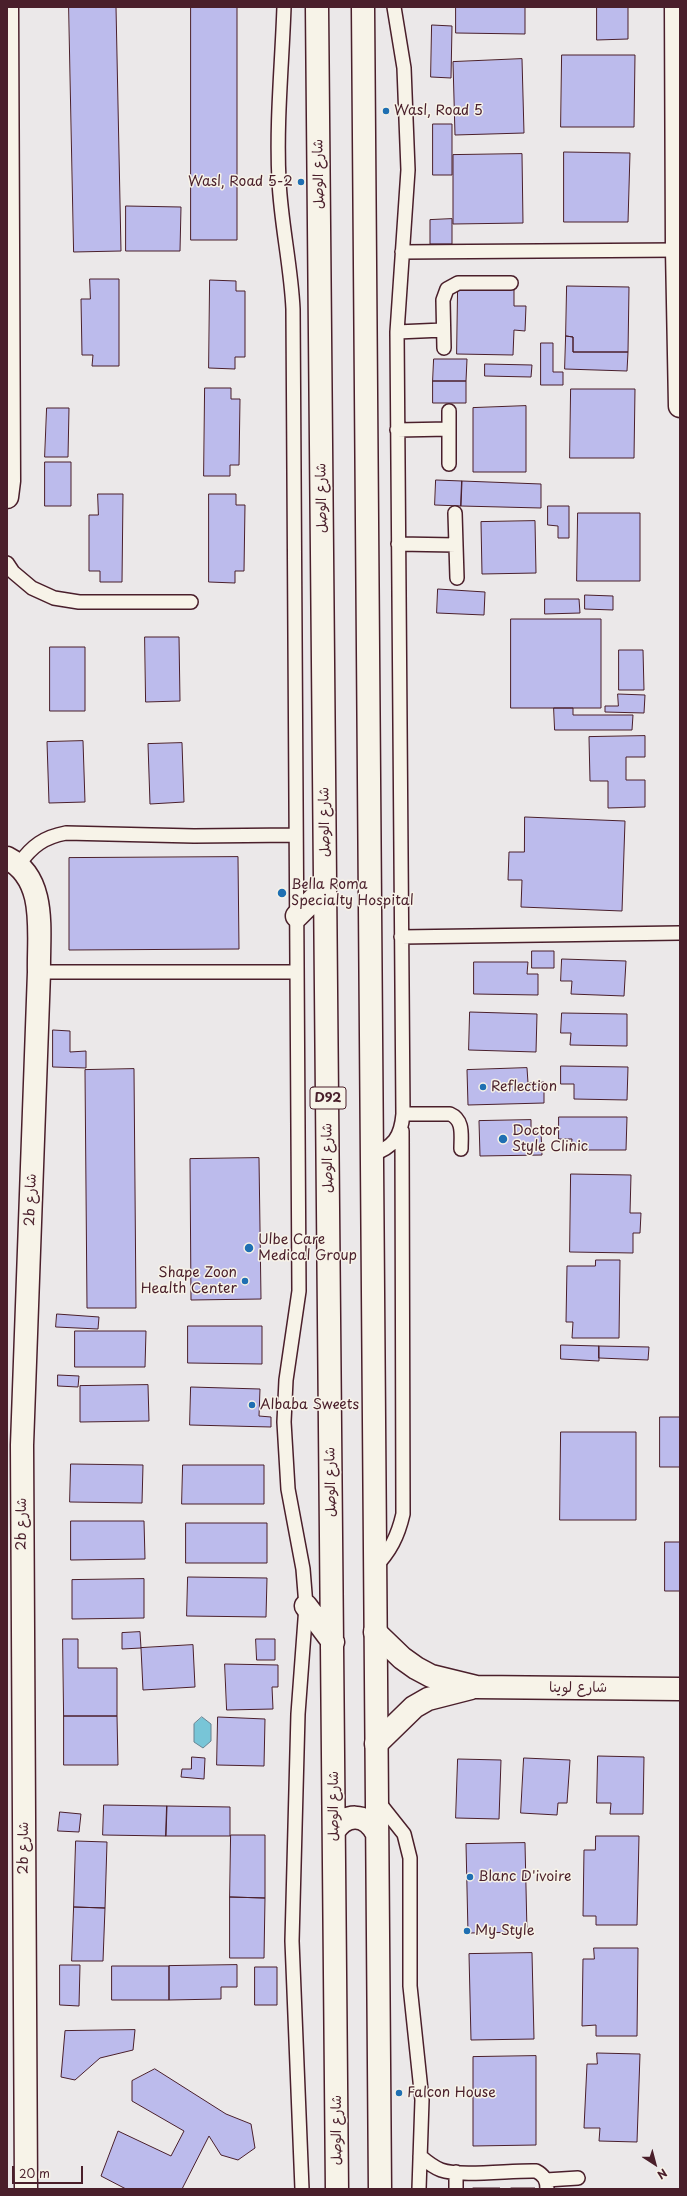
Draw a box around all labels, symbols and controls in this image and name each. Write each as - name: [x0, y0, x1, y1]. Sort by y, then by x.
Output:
- place label: Wasl, Road 5: [394, 103, 483, 119]
- marker: Wasl, Road 5: [381, 106, 391, 116]
- street label: شارع الوصل: [310, 139, 328, 209]
- place label: Wasl, Road 5-2: [188, 174, 293, 190]
- marker: Wasl, Road 5-2: [296, 177, 306, 187]
- street label: شارع الوصل: [313, 463, 331, 533]
- street label: شارع الوصل: [316, 787, 334, 857]
- place label: Bella Roma Specialty Hospital: [291, 877, 414, 910]
- marker: Bella Roma Specialty Hospital: [276, 887, 288, 899]
- place label: Reflection: [491, 1079, 557, 1095]
- marker: Reflection: [478, 1082, 488, 1092]
- road number: D92: [310, 1087, 346, 1109]
- street label: شارع الوصل: [319, 1123, 337, 1193]
- place label: Doctor Style Clinic: [512, 1123, 588, 1156]
- marker: Doctor Style Clinic: [497, 1133, 509, 1145]
- street label: 2b شارع: [22, 1173, 40, 1227]
- place label: Ulbe Care Medical Group: [258, 1232, 357, 1264]
- marker: Ulbe Care Medical Group: [243, 1242, 255, 1254]
- place label: Shape Zoon Health Center: [141, 1265, 237, 1298]
- marker: Shape Zoon Health Center: [240, 1276, 250, 1286]
- place label: Albaba Sweets: [260, 1397, 359, 1413]
- marker: Albaba Sweets: [247, 1400, 257, 1410]
- street label: شارع الوصل: [322, 1447, 340, 1517]
- street label: 2b شارع: [14, 1498, 30, 1550]
- street label: شارع لوينا: [549, 1680, 607, 1696]
- street label: شارع الوصل: [326, 1771, 342, 1841]
- street label: 2b شارع: [16, 1822, 32, 1874]
- place label: Blanc D'ivoire: [478, 1869, 572, 1885]
- marker: Blanc D'ivoire: [465, 1872, 475, 1882]
- place label: My Style: [475, 1923, 535, 1939]
- marker: My Style: [462, 1926, 472, 1936]
- place label: Falcon House: [407, 2085, 496, 2101]
- marker: Falcon House: [394, 2088, 404, 2098]
- street label: شارع الوصل: [329, 2095, 345, 2165]
- north arrow: [635, 2144, 675, 2184]
- scale bar: [14, 2158, 85, 2184]
- text: 20 m: [19, 2164, 50, 2182]
- text: N: [654, 2165, 671, 2184]

